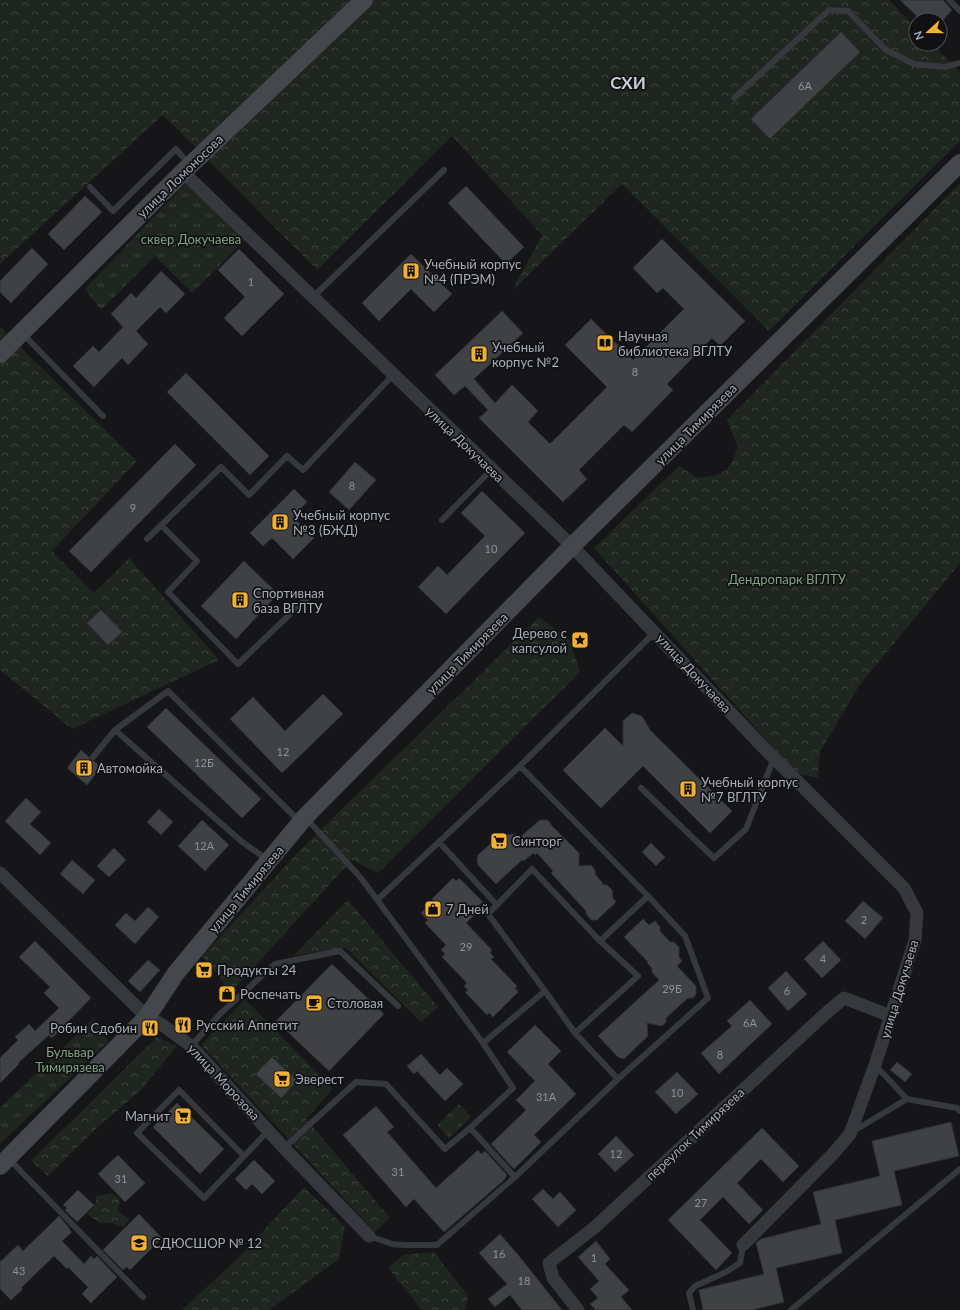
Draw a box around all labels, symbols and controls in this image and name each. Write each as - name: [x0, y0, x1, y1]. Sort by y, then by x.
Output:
- north arrow: [908, 12, 948, 52]
- text: N: [911, 29, 926, 42]
- district label: СХИ: [610, 72, 646, 93]
- house number: 6А: [798, 79, 812, 92]
- street label: улица Ломоносова: [134, 131, 226, 221]
- park label: сквер Докучаева: [141, 231, 241, 247]
- place label: Учебный корпус №4 (ПРЭМ): [424, 256, 521, 287]
- building icon: Учебный корпус №4 (ПРЭМ): [401, 261, 421, 281]
- house number: 1: [248, 275, 254, 288]
- place label: Научная библиотека ВГЛТУ: [618, 328, 733, 359]
- library icon: Научная библиотека ВГЛТУ: [595, 333, 615, 353]
- place label: Учебный корпус №2: [492, 339, 559, 370]
- building icon: Учебный корпус №2: [469, 344, 489, 364]
- house number: 8: [632, 365, 638, 378]
- street label: улица Тимирязева: [652, 380, 740, 468]
- street label: улица Докучаева: [423, 403, 507, 485]
- house number: 8: [349, 479, 355, 492]
- house number: 9: [130, 501, 136, 514]
- place label: Учебный корпус №3 (БЖД): [293, 507, 390, 538]
- building icon: Учебный корпус №3 (БЖД): [270, 512, 290, 532]
- house number: 10: [485, 542, 498, 555]
- park label: Дендропарк ВГЛТУ: [728, 571, 847, 587]
- place label: Спортивная база ВГЛТУ: [253, 585, 324, 616]
- building icon: Спортивная база ВГЛТУ: [230, 590, 250, 610]
- street label: улица Тимирязева: [423, 609, 511, 697]
- place label: Дерево с капсулой: [512, 625, 567, 656]
- place icon: Дерево с капсулой: [570, 630, 590, 650]
- street label: улица Докучаева: [653, 630, 735, 716]
- house number: 12: [277, 745, 289, 758]
- house number: 12Б: [194, 756, 214, 769]
- building icon: Автомойка: [74, 758, 94, 778]
- place label: Автомойка: [97, 760, 163, 776]
- place label: Учебный корпус №7 ВГЛТУ: [701, 774, 798, 805]
- building icon: Учебный корпус №7 ВГЛТУ: [678, 779, 698, 799]
- supermarket icon: Синторг: [489, 831, 509, 851]
- place label: Синторг: [512, 833, 562, 849]
- house number: 12А: [194, 839, 215, 852]
- street label: улица Тимирязева: [205, 842, 287, 936]
- shop icon: 7 Дней: [423, 899, 443, 919]
- place label: 7 Дней: [446, 901, 489, 917]
- house number: 2: [861, 913, 867, 926]
- street label: улица Докучаева: [876, 938, 922, 1040]
- house number: 29: [460, 940, 472, 953]
- house number: 4: [820, 952, 827, 965]
- supermarket icon: Продукты 24: [194, 960, 214, 980]
- place label: Продукты 24: [217, 962, 297, 978]
- house number: 29Б: [662, 982, 682, 995]
- shop icon: Роспечать: [217, 984, 237, 1004]
- house number: 6: [784, 984, 790, 997]
- place label: Роспечать: [240, 986, 301, 1002]
- cafe icon: Столовая: [304, 993, 324, 1013]
- place label: Столовая: [327, 995, 383, 1011]
- restaurant icon: Русский Аппетит: [173, 1015, 193, 1035]
- house number: 6А: [743, 1016, 757, 1029]
- place label: Русский Аппетит: [196, 1017, 299, 1033]
- restaurant icon: Робин Сдобин: [140, 1018, 160, 1038]
- place label: Робин Сдобин: [50, 1020, 137, 1036]
- street label: улица Морозова: [184, 1040, 264, 1124]
- park label: Бульвар Тимирязева: [35, 1044, 105, 1075]
- house number: 8: [717, 1048, 723, 1061]
- supermarket icon: Эверест: [272, 1069, 292, 1089]
- place label: Эверест: [295, 1071, 344, 1087]
- street label: переулок Тимирязева: [642, 1084, 748, 1184]
- house number: 10: [671, 1086, 684, 1099]
- house number: 31А: [536, 1090, 557, 1103]
- supermarket icon: Магнит: [173, 1106, 193, 1126]
- place label: Магнит: [125, 1108, 170, 1124]
- house number: 12: [610, 1147, 622, 1160]
- house number: 31: [392, 1165, 404, 1178]
- house number: 31: [115, 1172, 127, 1185]
- house number: 27: [695, 1196, 707, 1209]
- school or university icon: СДЮСШОР № 12: [129, 1233, 149, 1253]
- place label: СДЮСШОР № 12: [152, 1235, 262, 1251]
- house number: 16: [493, 1247, 505, 1260]
- house number: 1: [591, 1251, 597, 1264]
- house number: 43: [13, 1264, 25, 1277]
- house number: 18: [518, 1274, 530, 1287]

